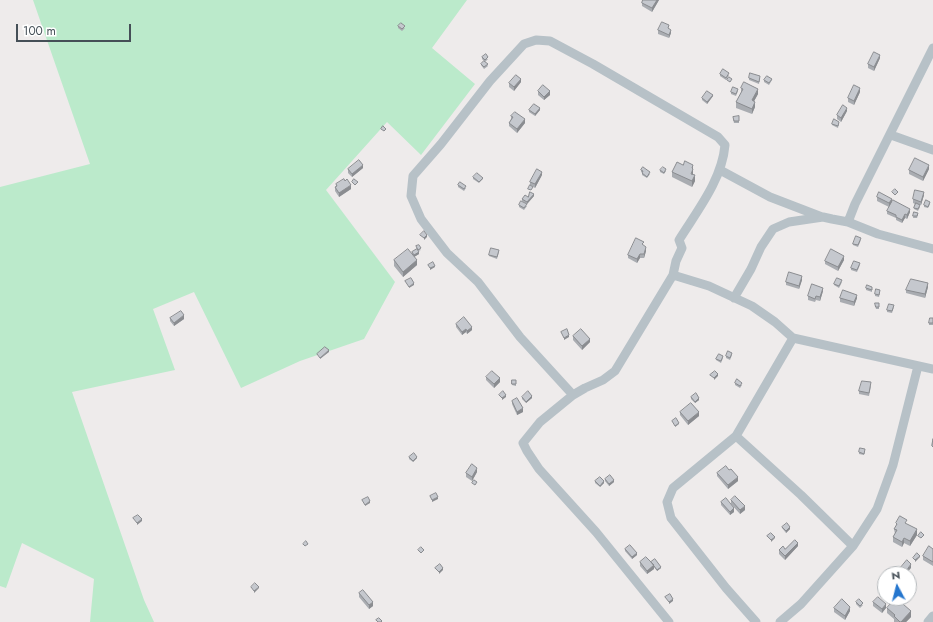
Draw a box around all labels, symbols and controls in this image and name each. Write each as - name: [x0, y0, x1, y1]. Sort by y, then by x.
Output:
- scale bar: [18, 16, 133, 42]
- text: 100 m: [23, 22, 56, 40]
- north arrow: [877, 566, 917, 606]
- text: N: [890, 567, 901, 584]

